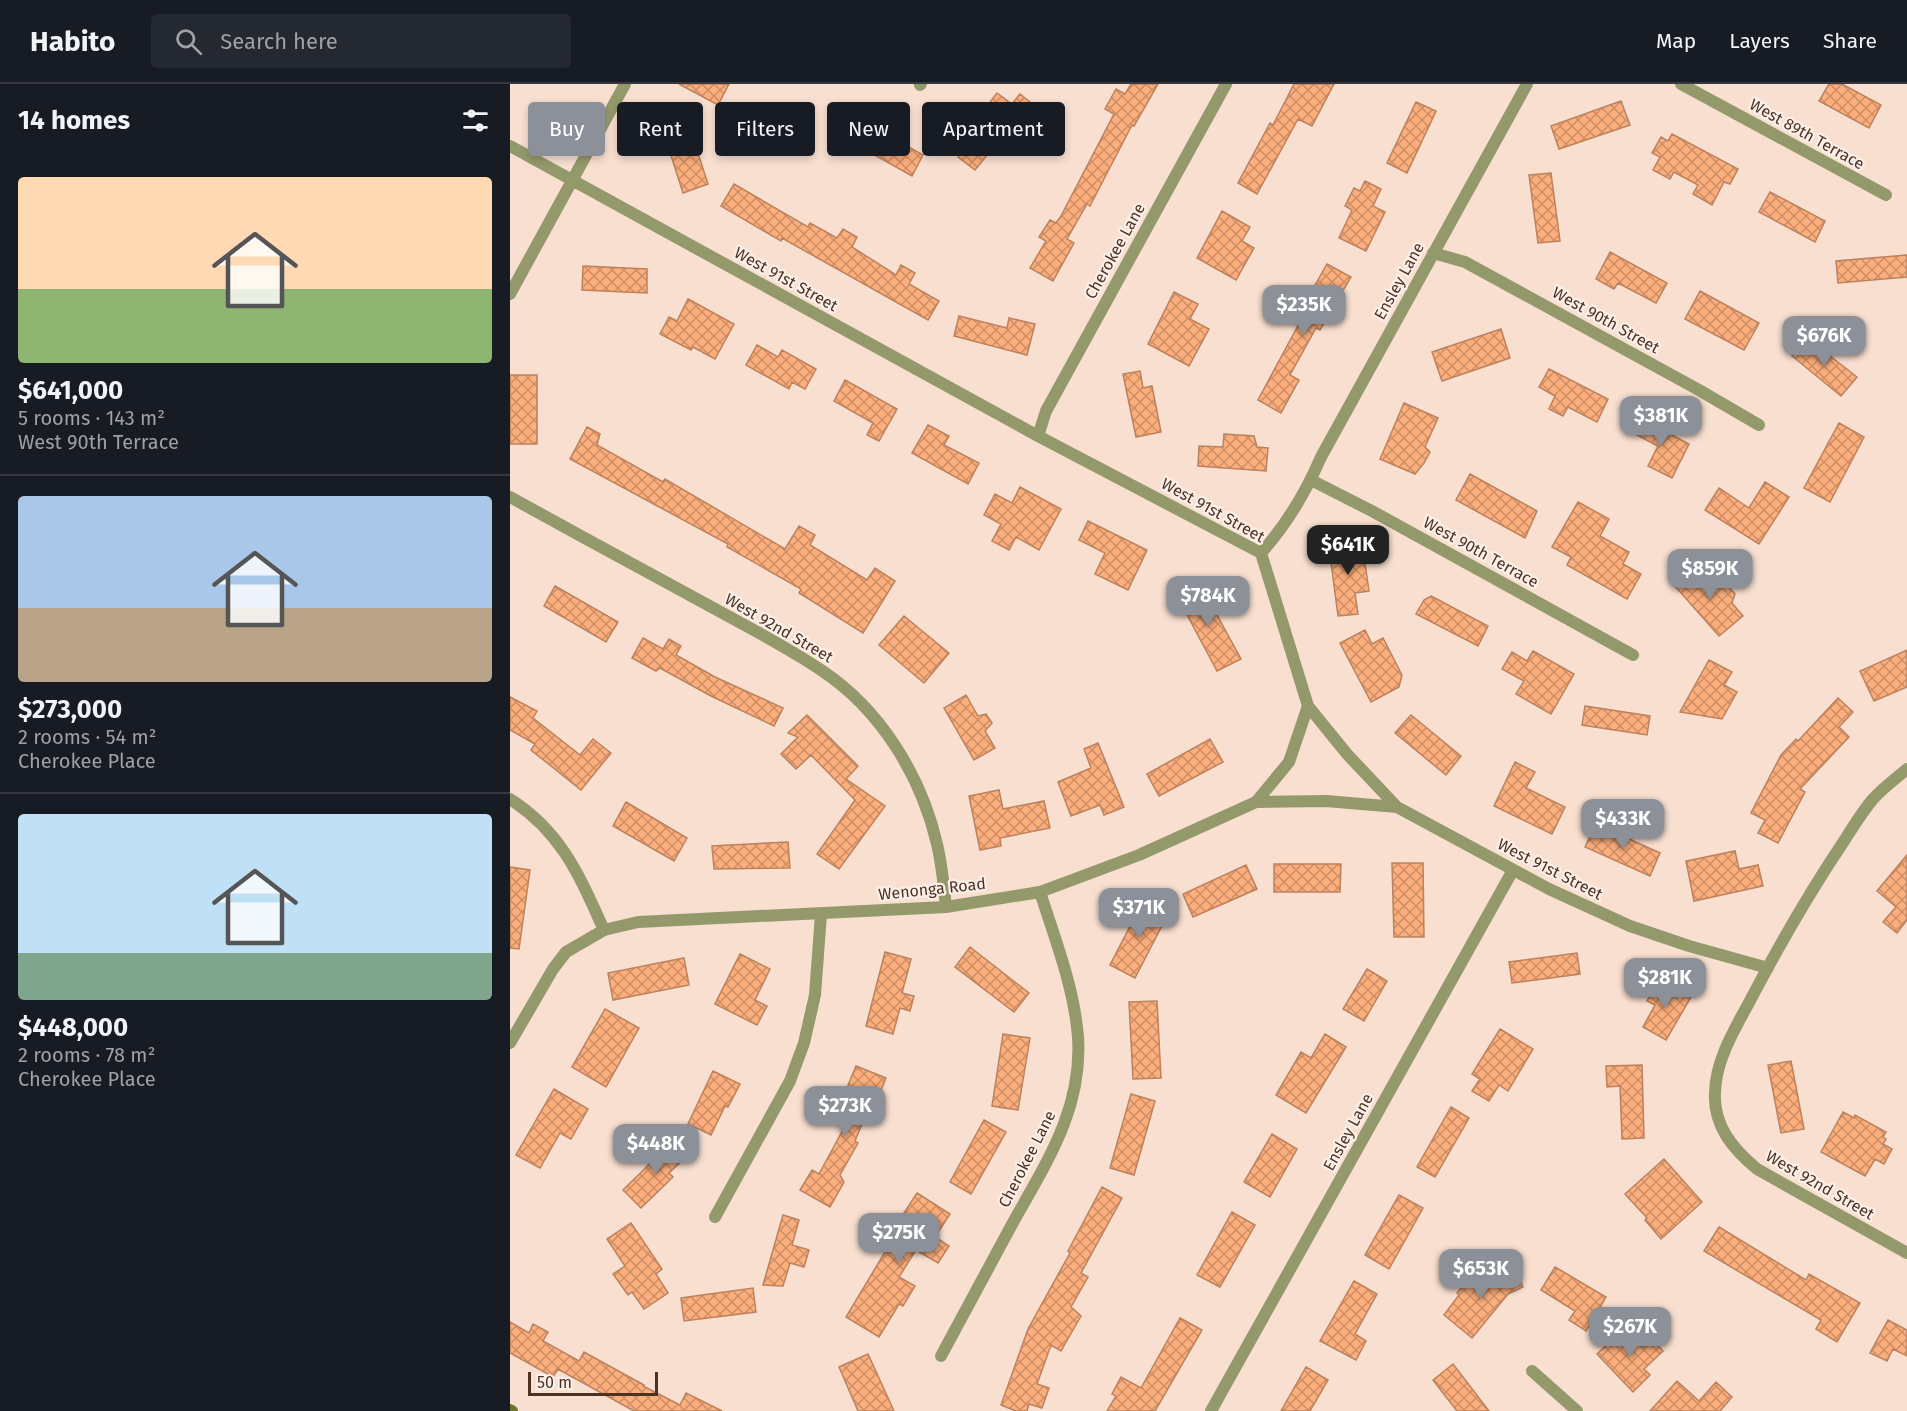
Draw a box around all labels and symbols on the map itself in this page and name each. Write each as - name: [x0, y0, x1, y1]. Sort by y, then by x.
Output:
- street label: West 89th Terrace: [1746, 95, 1868, 173]
- street label: Cherokee Lane: [1081, 200, 1149, 302]
- street label: Ensley Lane: [1370, 239, 1428, 323]
- street label: West 91st Street: [731, 243, 841, 315]
- street label: West 90th Street: [1549, 283, 1663, 357]
- pin: $235K: [1262, 285, 1346, 336]
- pin: $676K: [1782, 316, 1866, 367]
- pin: $381K: [1619, 396, 1703, 447]
- street label: West 91st Street: [1158, 474, 1268, 546]
- street label: West 90th Terrace: [1420, 513, 1542, 591]
- pin: $641K: [1306, 525, 1390, 576]
- pin: $859K: [1668, 549, 1752, 600]
- pin: $784K: [1166, 576, 1250, 627]
- street label: West 92nd Street: [721, 589, 837, 667]
- pin: $433K: [1581, 799, 1665, 850]
- street label: West 91st Street: [1494, 834, 1606, 904]
- street label: Wenonga Road: [877, 874, 987, 904]
- pin: $371K: [1097, 888, 1181, 939]
- pin: $281K: [1623, 958, 1707, 1009]
- pin: $273K: [803, 1086, 887, 1137]
- street label: Ensley Lane: [1319, 1090, 1377, 1174]
- street label: Cherokee Lane: [994, 1107, 1060, 1211]
- pin: $448K: [614, 1124, 698, 1175]
- street label: West 92nd Street: [1762, 1146, 1878, 1224]
- pin: $275K: [857, 1213, 941, 1264]
- pin: $653K: [1439, 1249, 1523, 1300]
- pin: $267K: [1588, 1307, 1672, 1358]
- scale bar: [528, 1369, 658, 1396]

